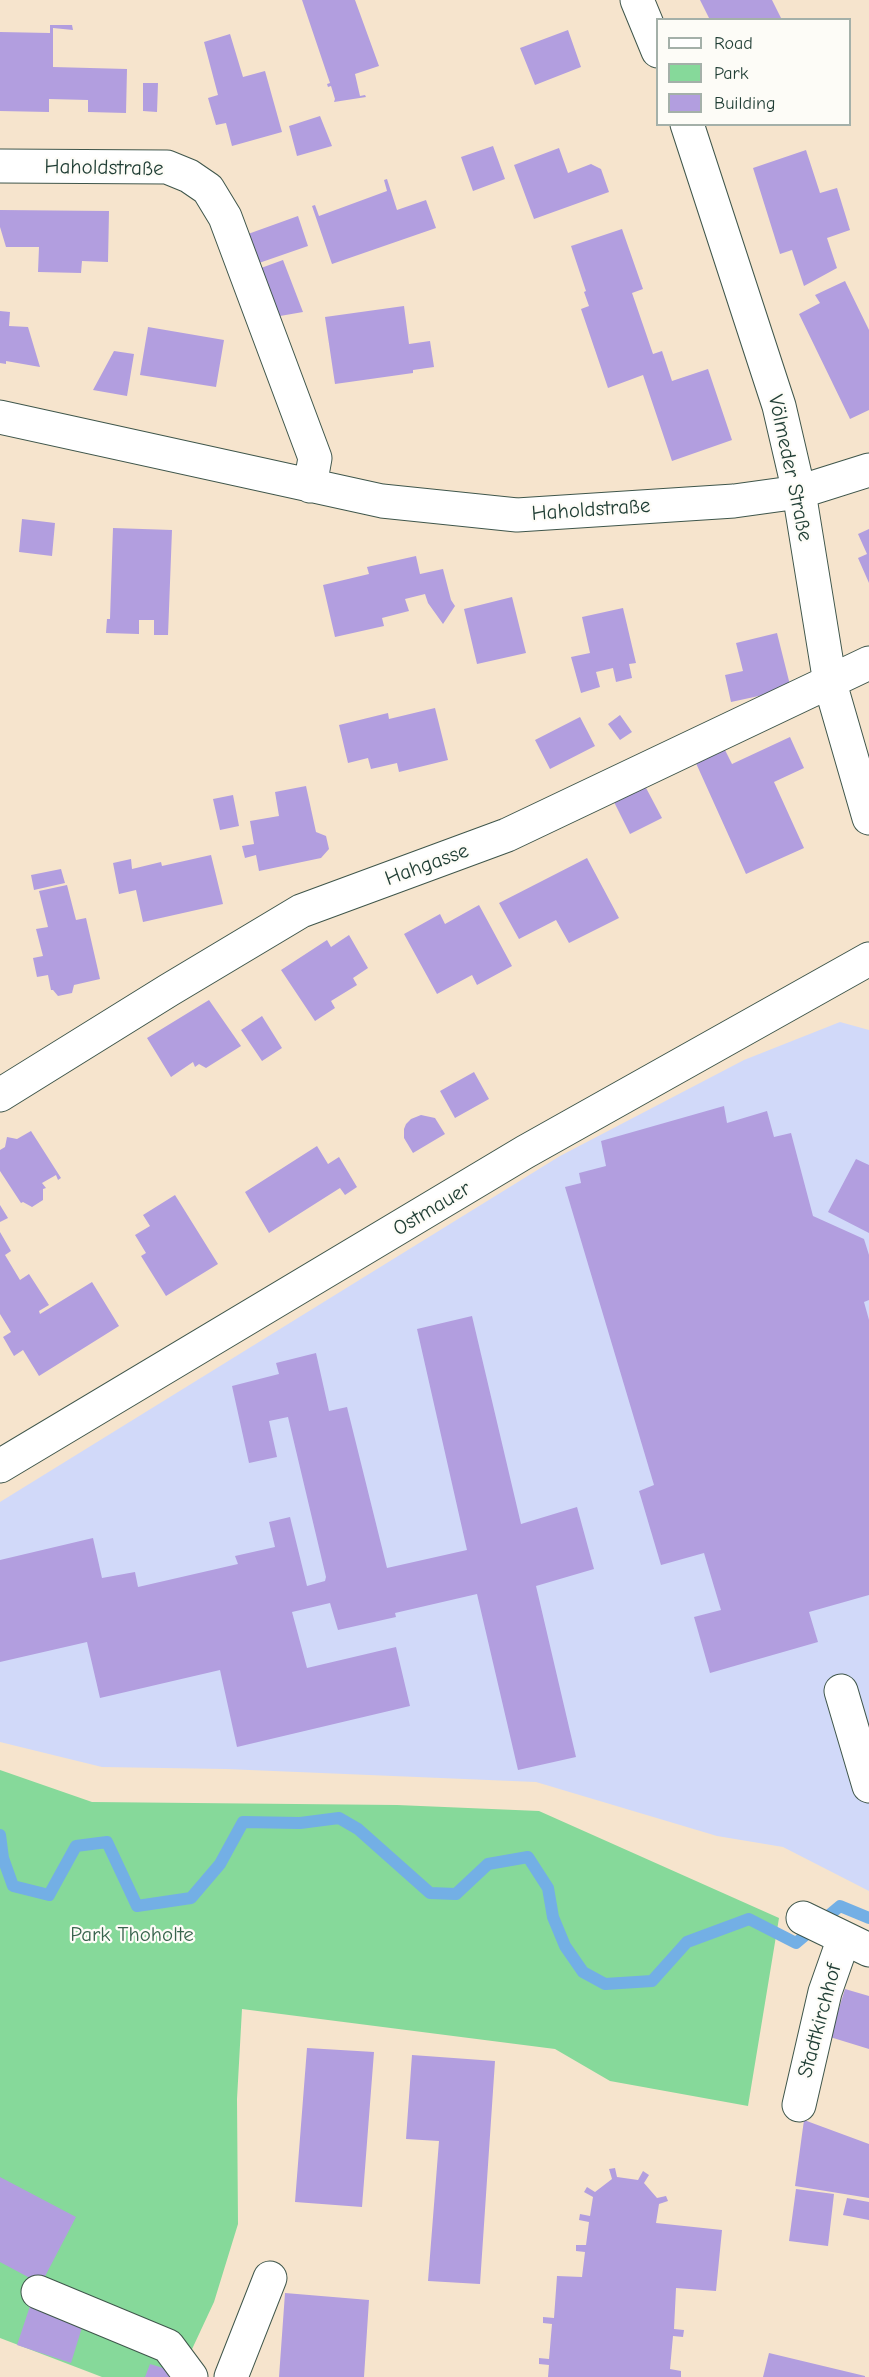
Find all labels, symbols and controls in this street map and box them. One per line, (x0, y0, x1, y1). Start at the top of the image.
legend (656, 18, 851, 126)
text: Road (714, 33, 753, 54)
text: Park (714, 63, 748, 84)
text: Building (714, 93, 776, 114)
street label: Haholdstraße (44, 154, 164, 182)
street label: Völmeder Straße (762, 392, 818, 544)
street label: Haholdstraße (531, 493, 651, 527)
street label: Hahgasse (382, 838, 472, 892)
street label: Ostmauer (389, 1176, 475, 1242)
park label: Park Thoholte (70, 1922, 194, 1948)
street label: Stadtkirchhof (793, 1961, 847, 2081)

